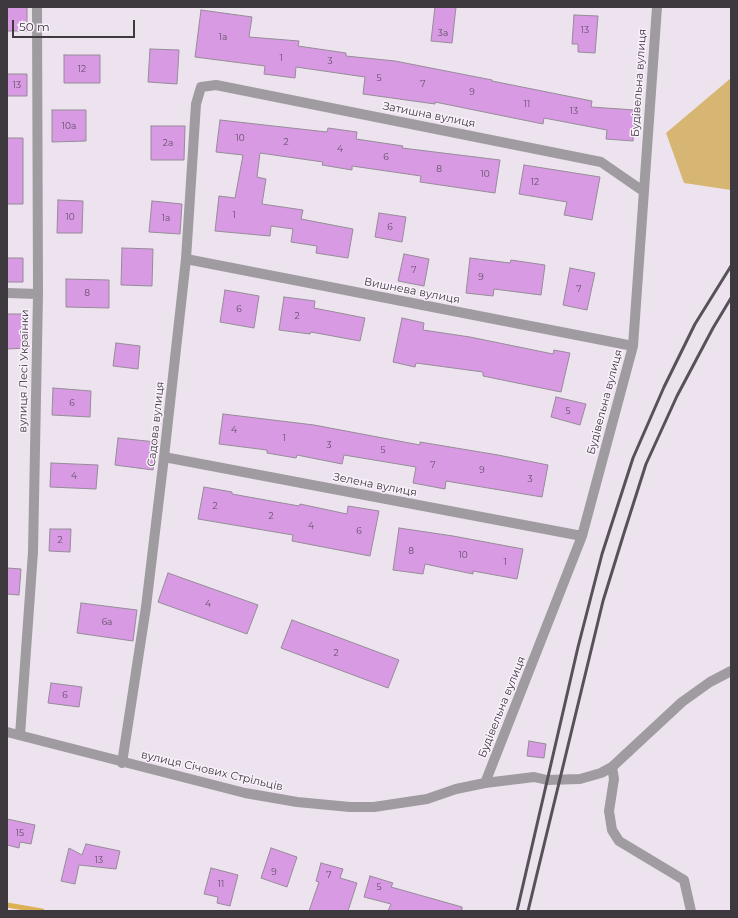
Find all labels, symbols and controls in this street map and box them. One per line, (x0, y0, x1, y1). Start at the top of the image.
scale bar (14, 12, 137, 38)
text: 50 m (19, 19, 50, 34)
house number: 13 (581, 25, 589, 35)
house number: 3а (438, 28, 448, 38)
street label: Будівельна вулиця (629, 28, 649, 138)
house number: 1а (219, 32, 227, 42)
house number: 1 (279, 53, 283, 63)
house number: 3 (327, 56, 333, 66)
house number: 12 (78, 64, 86, 74)
house number: 5 (376, 73, 382, 83)
house number: 7 (420, 79, 426, 89)
house number: 13 (13, 80, 21, 90)
house number: 9 (469, 87, 475, 97)
house number: 11 (524, 99, 530, 109)
street label: Затишна вулиця (381, 100, 477, 130)
house number: 13 (570, 106, 578, 116)
house number: 10а (62, 121, 76, 131)
house number: 10 (235, 133, 245, 143)
house number: 2 (283, 137, 289, 147)
house number: 2а (163, 138, 173, 148)
house number: 4 (337, 144, 343, 154)
house number: 6 (383, 152, 389, 162)
house number: 8 (436, 164, 442, 174)
house number: 10 (480, 169, 490, 179)
house number: 12 (531, 177, 539, 187)
house number: 1 (232, 210, 236, 220)
house number: 10 (65, 212, 75, 222)
house number: 1а (162, 213, 170, 223)
house number: 6 (387, 222, 393, 232)
house number: 7 (411, 265, 417, 275)
house number: 9 (478, 272, 484, 282)
street label: Вишнева вулиця (363, 275, 461, 307)
house number: 7 (576, 284, 582, 294)
house number: 8 (84, 288, 90, 298)
house number: 6 (236, 304, 242, 314)
street label: вулиця Лесі Українки (16, 309, 32, 433)
house number: 2 (294, 311, 300, 321)
street label: Будівельна вулиця (585, 348, 625, 456)
street label: Садова вулиця (145, 381, 167, 467)
house number: 6 (69, 398, 75, 408)
house number: 5 (565, 406, 571, 416)
house number: 4 (231, 425, 237, 435)
house number: 1 (282, 433, 286, 443)
house number: 3 (326, 440, 332, 450)
house number: 5 (380, 445, 386, 455)
house number: 7 (430, 460, 436, 470)
house number: 9 (479, 465, 485, 475)
street label: Зелена вулиця (332, 470, 418, 500)
house number: 4 (71, 471, 77, 481)
house number: 3 (527, 474, 533, 484)
house number: 2 (212, 501, 218, 511)
house number: 2 (268, 511, 274, 521)
house number: 4 (308, 521, 314, 531)
house number: 6 (356, 526, 362, 536)
house number: 2 (57, 535, 63, 545)
house number: 8 (408, 546, 414, 556)
house number: 10 (458, 550, 468, 560)
house number: 1 (503, 557, 507, 567)
house number: 4 (205, 599, 211, 609)
house number: 6а (102, 617, 112, 627)
house number: 2 (333, 648, 339, 658)
street label: Будівельна вулиця (476, 654, 528, 760)
house number: 6 (62, 690, 68, 700)
street label: вулиця Січових Стрільців (140, 748, 284, 794)
house number: 15 (16, 828, 24, 838)
house number: 13 (95, 855, 103, 865)
house number: 9 (271, 867, 277, 877)
house number: 7 (326, 870, 332, 880)
house number: 11 (218, 879, 224, 889)
house number: 5 (376, 882, 382, 892)

